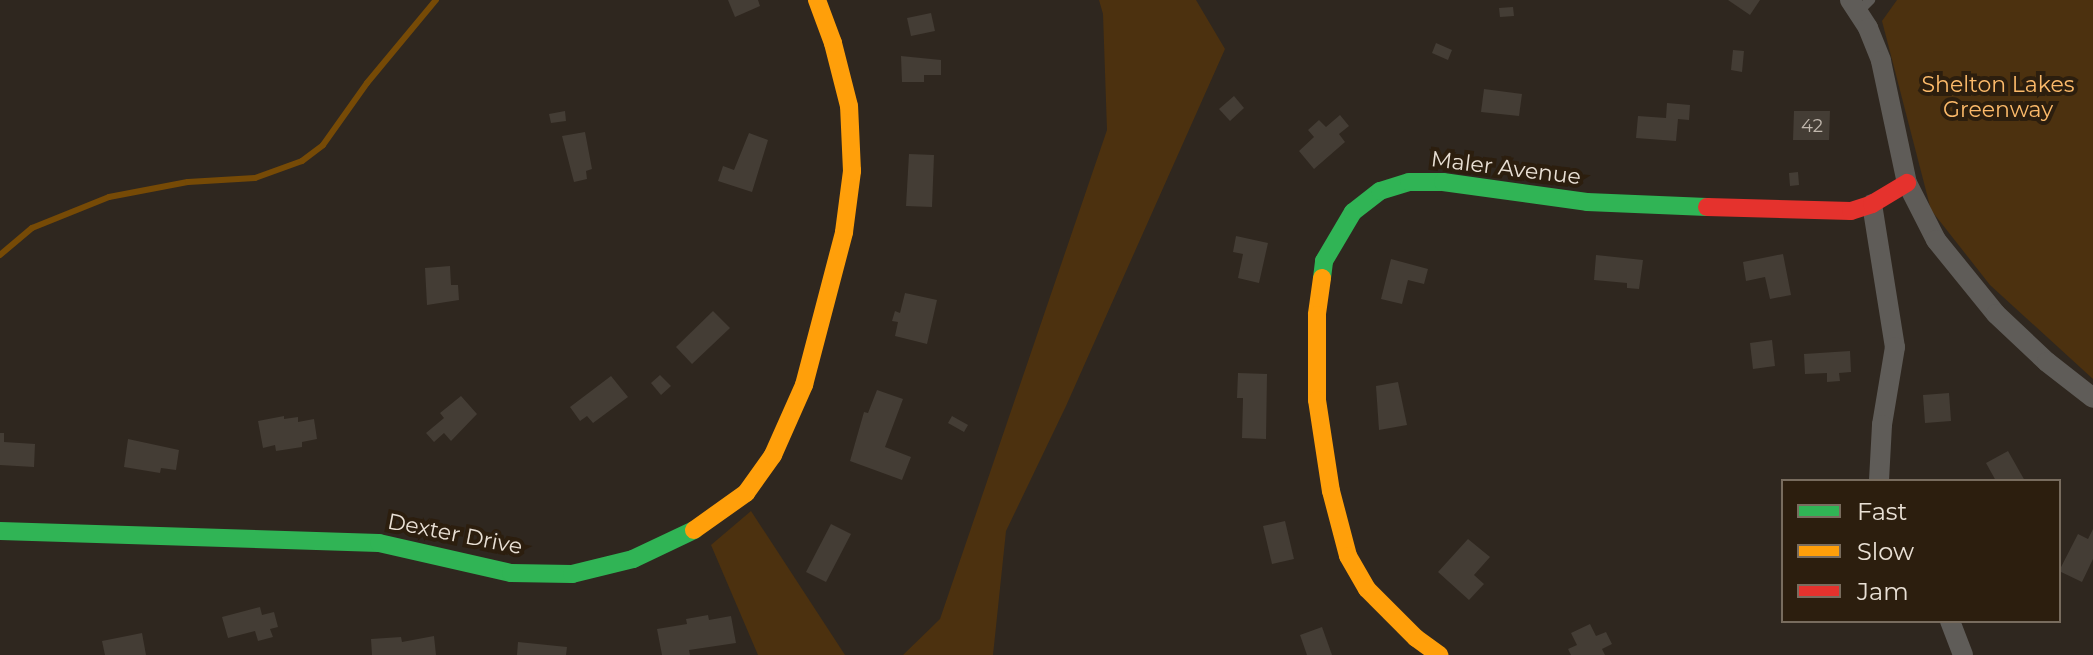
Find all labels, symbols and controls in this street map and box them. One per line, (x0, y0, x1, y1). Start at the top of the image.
park label: Shelton Lakes Greenway (1921, 71, 2075, 122)
house number: 42 (1801, 115, 1823, 137)
street label: Maler Avenue (1430, 146, 1582, 190)
legend (1781, 479, 2061, 623)
text: Fast (1857, 497, 1907, 526)
street label: Dexter Drive (385, 508, 525, 560)
text: Slow (1857, 537, 1914, 566)
text: Jam (1857, 577, 1909, 606)

